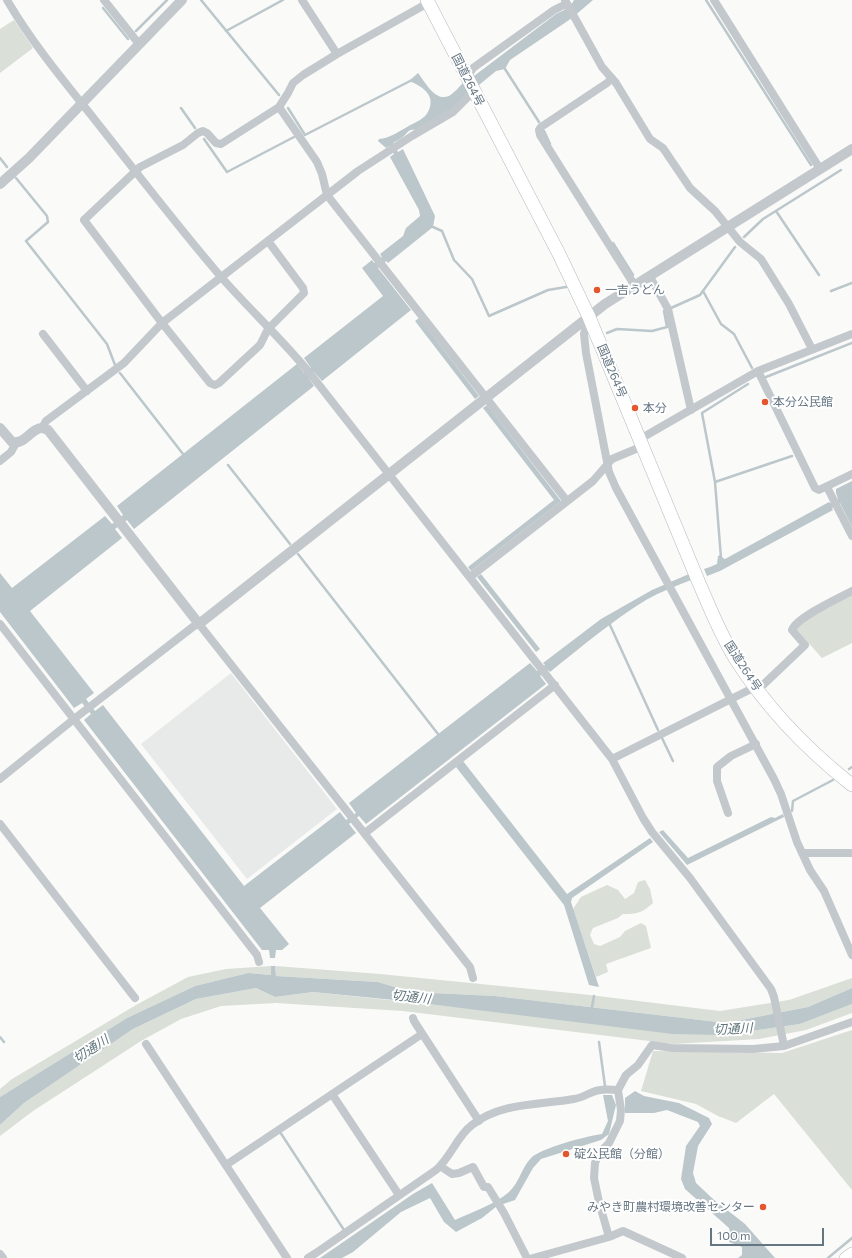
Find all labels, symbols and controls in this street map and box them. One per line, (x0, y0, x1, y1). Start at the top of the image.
street label: 国道264号 (449, 51, 487, 109)
place label: 一吉うどん (605, 283, 665, 297)
marker: 一吉うどん (592, 285, 602, 295)
street label: 国道264号 (594, 342, 630, 400)
place label: 本分公民館 (773, 395, 833, 409)
marker: 本分公民館 (760, 397, 770, 407)
place label: 本分 (643, 401, 667, 415)
marker: 本分 (630, 403, 640, 413)
street label: 国道264号 (721, 638, 765, 694)
water label: 切通川 (391, 987, 431, 1007)
water label: 切通川 (713, 1020, 753, 1038)
water label: 切通川 (70, 1032, 112, 1066)
place label: 碇公民館（分館） (574, 1147, 670, 1161)
marker: 碇公民館（分館） (561, 1149, 571, 1159)
place label: みやき町農村環境改善センター (587, 1200, 755, 1214)
marker: みやき町農村環境改善センター (758, 1202, 768, 1212)
scale bar (712, 1220, 826, 1246)
text: 100 m (717, 1228, 751, 1242)

